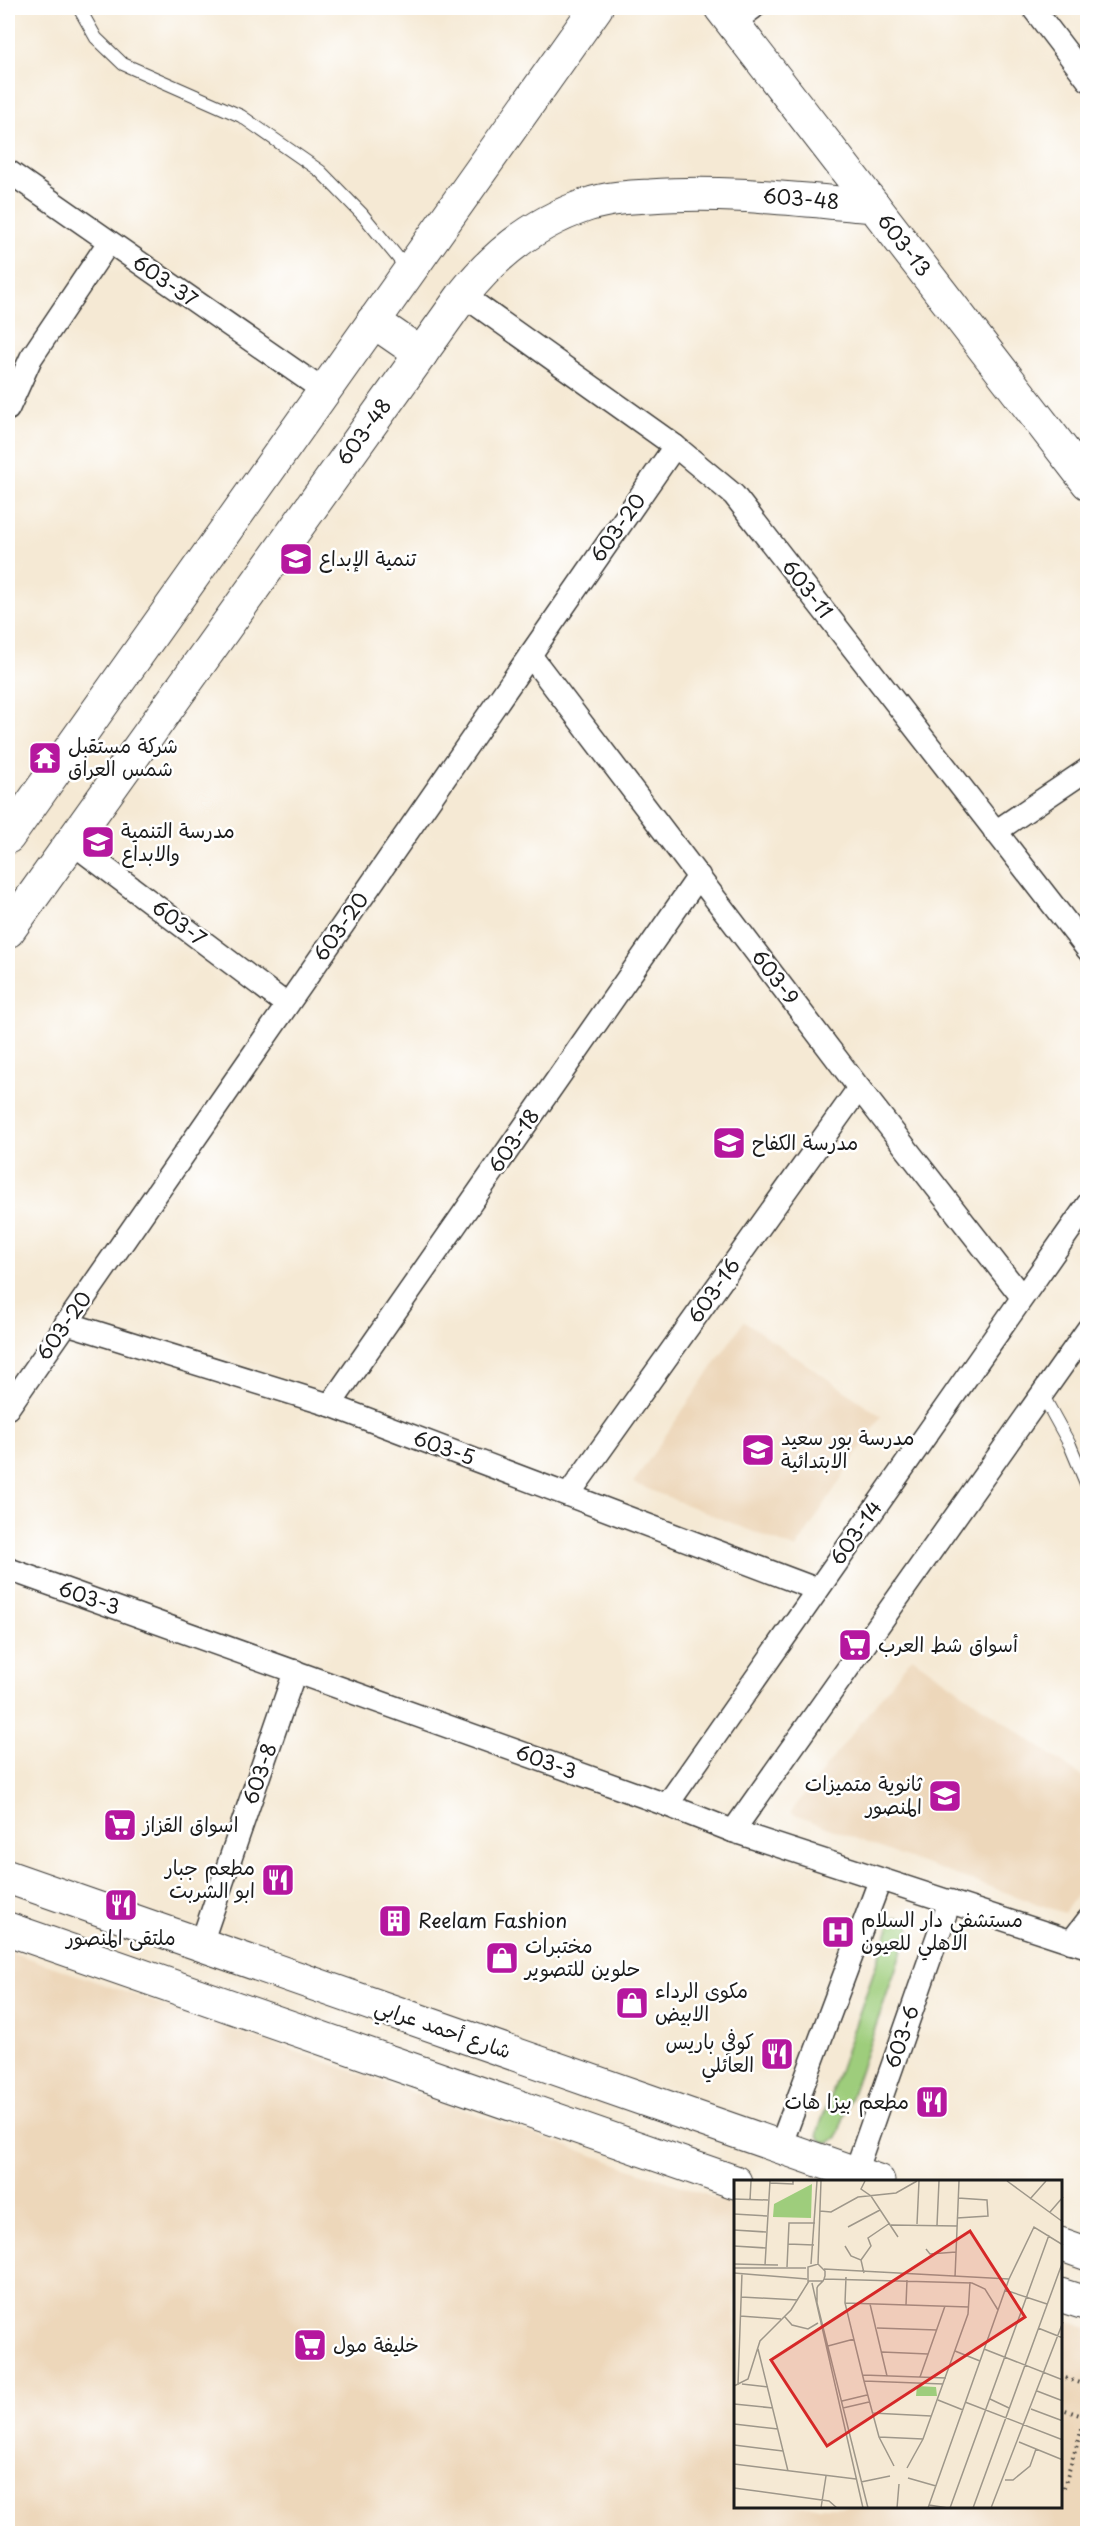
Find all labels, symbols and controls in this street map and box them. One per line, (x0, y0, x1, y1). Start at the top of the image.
street label: 603-48 (762, 180, 841, 216)
street label: 603-13 (870, 206, 939, 282)
street label: 603-37 (127, 247, 205, 314)
street label: 603-48 (328, 392, 398, 471)
street label: 603-20 (582, 486, 652, 568)
school or university icon: تنمية الإبداع (278, 541, 314, 577)
place label: تنمية الإبداع (319, 543, 416, 573)
street label: 603-11 (775, 552, 840, 624)
place label: شركة مستقبل شمس العراق (68, 730, 178, 783)
temple icon: شركة مستقبل شمس العراق (27, 740, 63, 776)
place label: مدرسة التنمية والابداع (121, 815, 235, 868)
school or university icon: مدرسة التنمية والابداع (80, 824, 116, 860)
street label: 603-20 (305, 885, 375, 967)
street label: 603-7 (146, 892, 213, 953)
street label: 603-9 (745, 942, 807, 1010)
street label: 603-18 (480, 1102, 546, 1179)
school or university icon: مدرسة الكفاح (711, 1125, 747, 1161)
place label: مدرسة الكفاح (752, 1127, 858, 1157)
street label: 603-16 (680, 1252, 747, 1329)
street label: 603-20 (28, 1284, 98, 1366)
street label: 603-5 (409, 1422, 479, 1472)
place label: مدرسة بور سعيد الابتدائية (781, 1422, 915, 1475)
school or university icon: مدرسة بور سعيد الابتدائية (740, 1432, 776, 1468)
street label: 603-14 (822, 1494, 888, 1571)
street label: 603-3 (54, 1573, 124, 1622)
supermarket icon: أسواق شط العرب (837, 1627, 873, 1663)
place label: أسواق شط العرب (878, 1629, 1018, 1659)
street label: 603-3 (511, 1736, 581, 1786)
street label: 603-8 (235, 1739, 284, 1809)
place label: ثانوية متميزات المنصور (805, 1768, 923, 1821)
school or university icon: ثانوية متميزات المنصور (927, 1778, 963, 1814)
supermarket icon: اسواق القزاز (102, 1807, 138, 1843)
place label: اسواق القزاز (141, 1809, 238, 1839)
place label: مطعم جبار ابو الشربت (163, 1852, 255, 1905)
restaurant icon: مطعم جبار ابو الشربت (260, 1862, 296, 1898)
restaurant icon: ملتقى المنصور (103, 1887, 139, 1923)
building icon: Reelam Fashion (377, 1903, 413, 1939)
place label: مستشفى دار السلام الاهلي للعيون (861, 1904, 1023, 1961)
place label: Reelam Fashion (418, 1905, 567, 1935)
hospital icon: مستشفى دار السلام الاهلي للعيون (820, 1914, 856, 1950)
place label: ملتقى المنصور (64, 1922, 176, 1952)
place label: مختبرات حلوين للتصوير (523, 1930, 640, 1983)
shop icon: مختبرات حلوين للتصوير (484, 1940, 520, 1976)
place label: مكوى الرداء الابيض (655, 1975, 748, 2028)
shop icon: مكوى الرداء الابيض (614, 1985, 650, 2021)
street label: شارع أحمد عرابي (370, 1991, 515, 2069)
street label: 603-6 (876, 2001, 926, 2072)
place label: كوفي باريس العائلي (666, 2026, 754, 2083)
restaurant icon: كوفي باريس العائلي (759, 2036, 795, 2072)
restaurant icon: مطعم بيزا هات (914, 2084, 950, 2120)
place label: مطعم بيزا هات (784, 2086, 909, 2117)
inset map (734, 2180, 1062, 2508)
supermarket icon: خليفة مول (292, 2327, 328, 2363)
place label: خليفة مول (333, 2329, 419, 2359)

